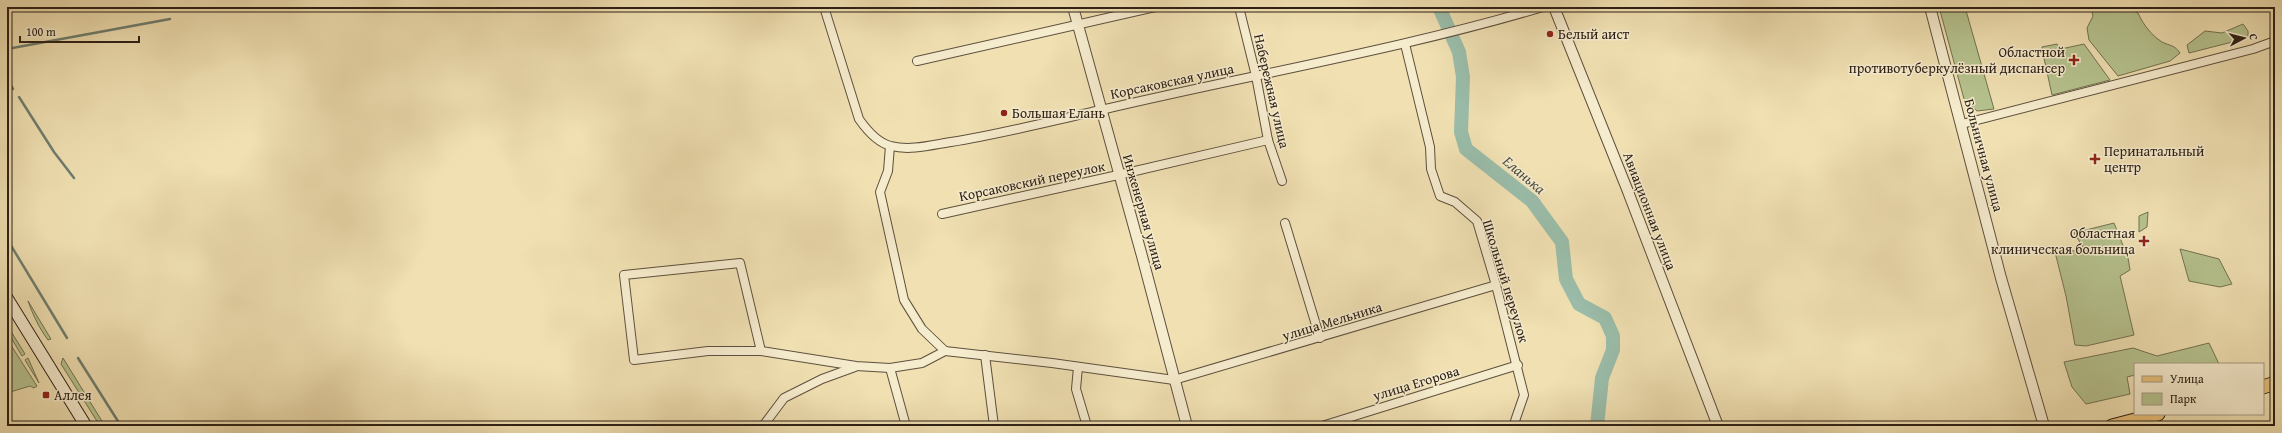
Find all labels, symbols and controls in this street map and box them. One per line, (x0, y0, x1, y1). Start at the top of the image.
scale bar (20, 18, 139, 44)
north arrow (2224, 18, 2264, 58)
text: 100 m (26, 23, 56, 40)
place label: Белый аист (1558, 24, 1630, 44)
marker: Белый аист (1545, 29, 1555, 39)
street label: Набережная улица (1249, 32, 1295, 150)
text: С (2246, 33, 2262, 41)
place label: Областной противотуберкулёзный диспансер (1849, 42, 2065, 78)
marker: Областной противотуберкулёзный диспансер (2068, 54, 2080, 66)
street label: Корсаковская улица (1108, 58, 1236, 104)
street label: Больничная улица (1959, 96, 2009, 214)
place label: Большая Елань (1012, 103, 1105, 123)
marker: Большая Елань (999, 108, 1009, 118)
place label: Перинатальный центр (2104, 141, 2204, 177)
street label: Авиационная улица (1618, 149, 1682, 273)
water label: Еланька (1498, 150, 1550, 199)
street label: Инженерная улица (1118, 152, 1170, 272)
marker: Перинатальный центр (2089, 153, 2101, 165)
street label: Корсаковский переулок (957, 156, 1107, 206)
street label: Школьный переулок (1478, 217, 1534, 346)
place label: Областная клиническая больница (1991, 223, 2135, 259)
marker: Областная клиническая больница (2138, 235, 2150, 247)
street label: улица Мельника (1279, 296, 1385, 346)
street label: улица Егорова (1369, 360, 1462, 406)
legend (2134, 363, 2264, 415)
text: Улица (2170, 370, 2204, 387)
place label: Аллея (54, 385, 92, 405)
marker: Аллея (41, 390, 51, 400)
text: Парк (2170, 390, 2197, 407)

